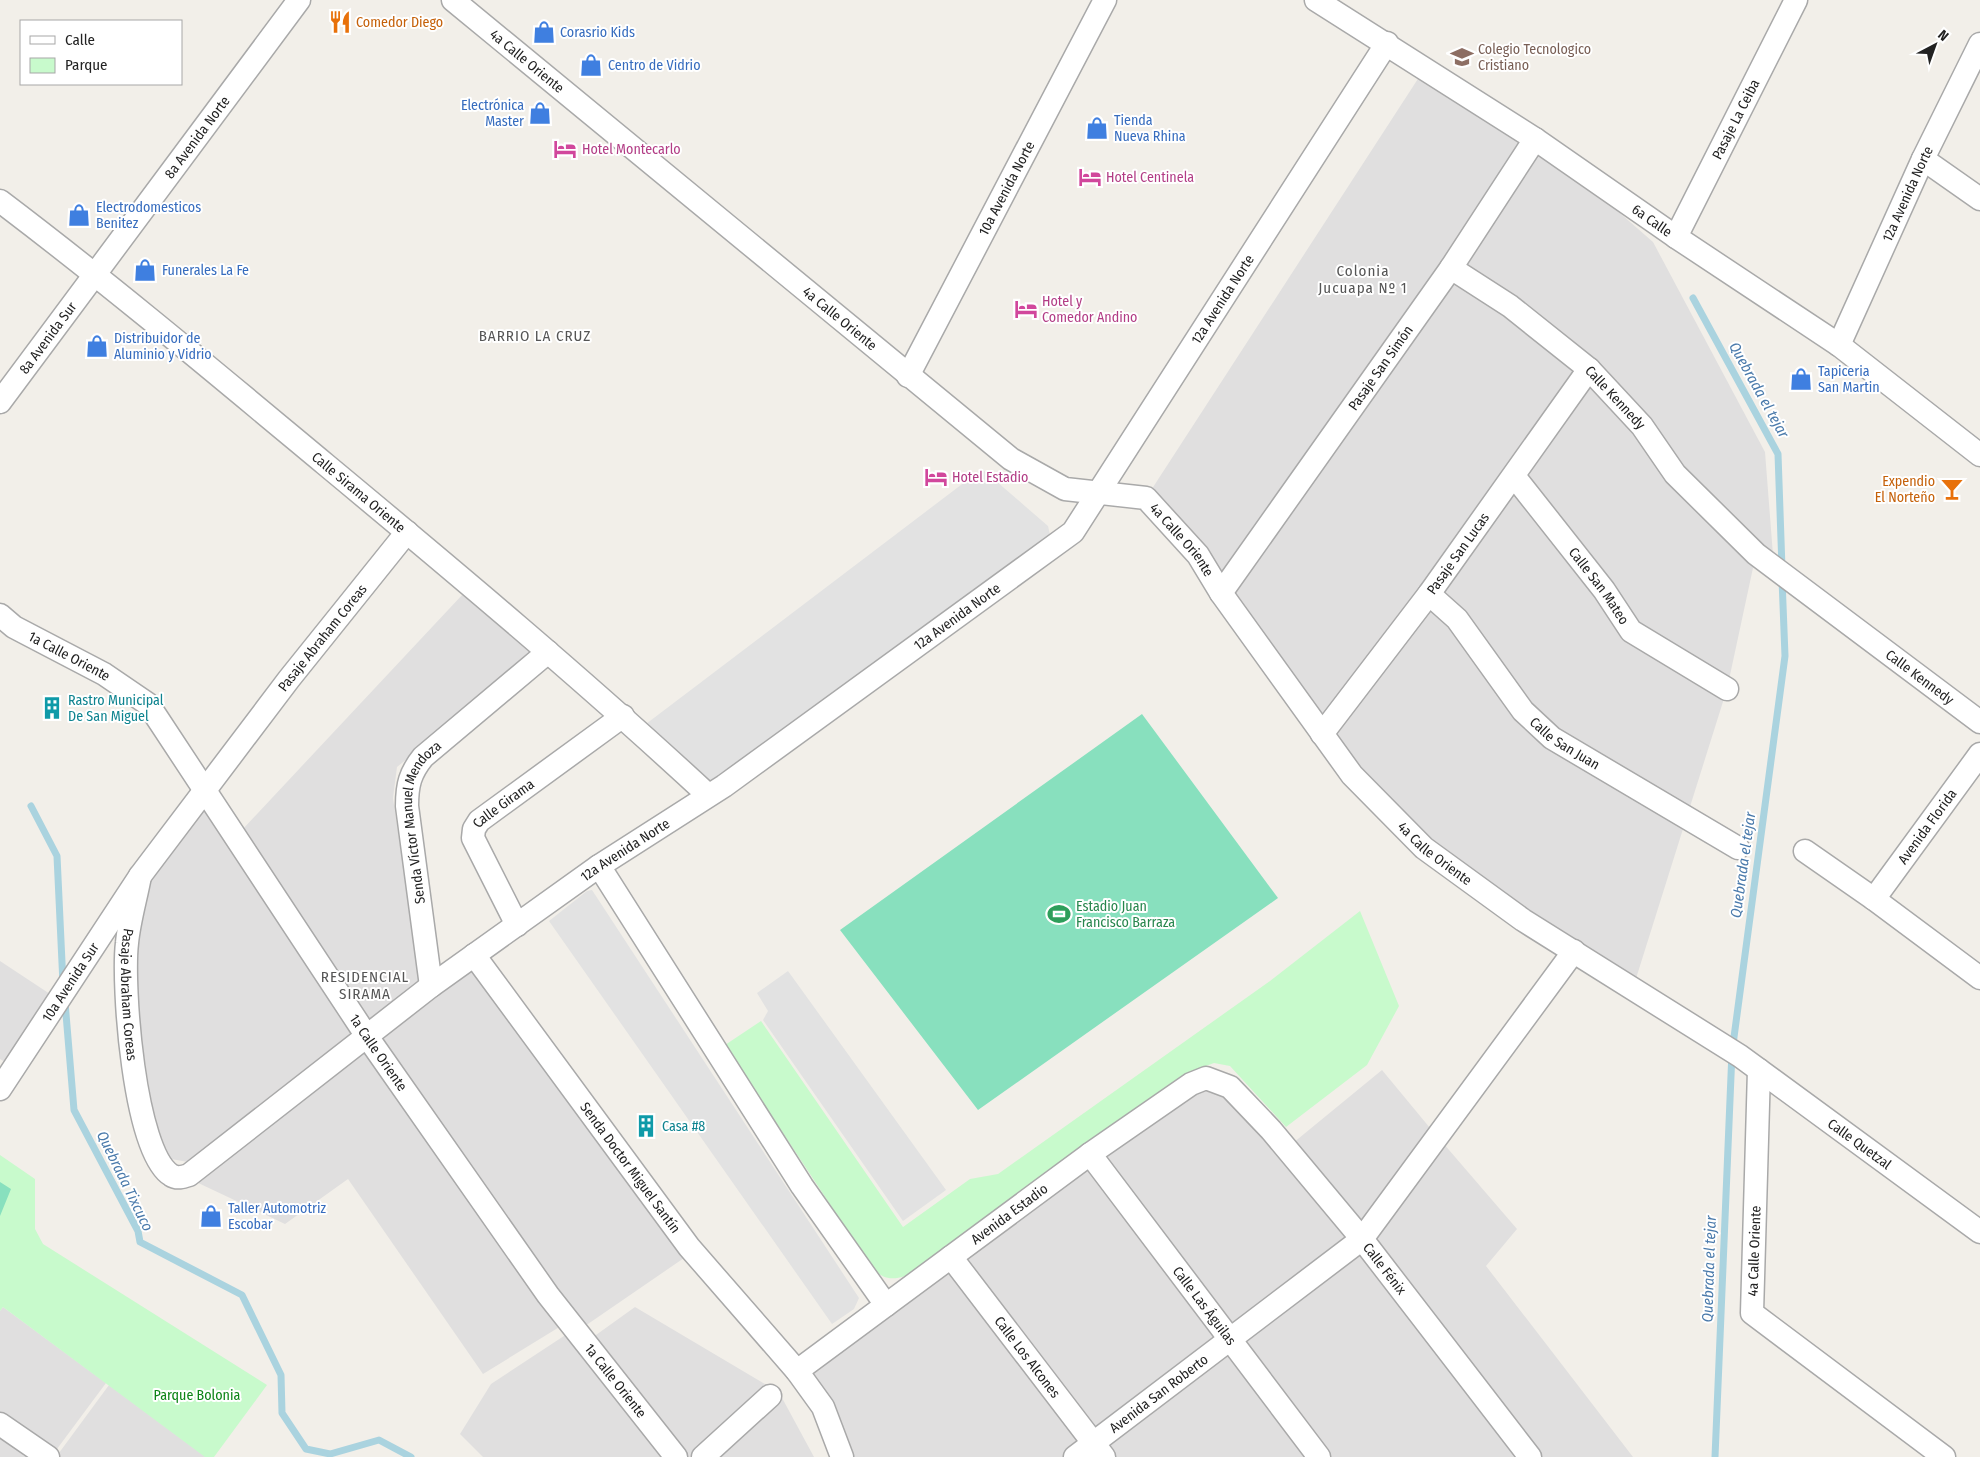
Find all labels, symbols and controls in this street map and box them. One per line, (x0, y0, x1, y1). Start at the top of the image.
restaurant icon: Comedor Diego (327, 9, 353, 35)
place label: Comedor Diego (356, 14, 443, 31)
shop icon: Corasrio Kids (531, 19, 557, 45)
legend (20, 20, 182, 85)
north arrow (1910, 20, 1960, 70)
place label: Corasrio Kids (560, 24, 635, 41)
street label: 4a Calle Oriente (486, 26, 567, 97)
text: N (1934, 26, 1952, 45)
text: Calle (65, 31, 95, 49)
place label: Colegio Tecnologico Cristiano (1478, 41, 1591, 74)
school or university icon: Colegio Tecnologico Cristiano (1449, 44, 1475, 70)
shop icon: Centro de Vidrio (578, 52, 604, 78)
text: Parque (65, 56, 108, 74)
place label: Centro de Vidrio (608, 57, 701, 74)
street label: Pasaje La Ceiba (1709, 76, 1763, 162)
street label: 8a Avenida Norte (161, 93, 234, 182)
place label: Electrónica Master (461, 97, 524, 130)
shop icon: Electrónica Master (527, 100, 553, 126)
place label: Tienda Nueva Rhina (1114, 112, 1186, 145)
shop icon: Tienda Nueva Rhina (1084, 115, 1110, 141)
hotel icon: Hotel Montecarlo (552, 136, 578, 162)
street label: 10a Avenida Norte (975, 138, 1039, 238)
place label: Hotel Montecarlo (582, 141, 681, 158)
street label: 12a Avenida Norte (1879, 143, 1937, 244)
hotel icon: Hotel Centinela (1077, 164, 1103, 190)
place label: Hotel Centinela (1106, 169, 1194, 186)
place label: Electrodomesticos Benitez (96, 199, 201, 232)
street label: 6a Calle (1628, 201, 1675, 241)
shop icon: Electrodomesticos Benitez (66, 202, 92, 228)
street label: 12a Avenida Norte (1188, 252, 1258, 347)
shop icon: Funerales La Fe (132, 257, 158, 283)
place label: Funerales La Fe (162, 262, 249, 279)
district label: Colonia Jucuapa Nº 1 (1318, 262, 1408, 297)
street label: 4a Calle Oriente (799, 283, 880, 354)
place label: Hotel y Comedor Andino (1042, 293, 1137, 326)
hotel icon: Hotel y Comedor Andino (1013, 296, 1039, 322)
street label: 8a Avenida Sur (16, 299, 81, 377)
street label: Pasaje San Simón (1345, 322, 1417, 414)
district label: BARRIO LA CRUZ (479, 327, 591, 345)
place label: Distribuidor de Aluminio y Vidrio (114, 330, 212, 363)
shop icon: Distribuidor de Aluminio y Vidrio (84, 333, 110, 359)
water label: Quebrada el tejar (1725, 339, 1793, 442)
street label: Calle Kennedy (1581, 362, 1649, 434)
place label: Tapiceria San Martin (1818, 363, 1880, 396)
shop icon: Tapiceria San Martin (1788, 366, 1814, 392)
street label: Calle Sirama Oriente (308, 449, 409, 536)
hotel icon: Hotel Estadio (923, 464, 949, 490)
place label: Hotel Estadio (952, 469, 1028, 486)
place label: Expendio El Norteño (1875, 473, 1935, 506)
bar icon: Expendio El Norteño (1939, 476, 1965, 502)
street label: 4a Calle Oriente (1146, 500, 1217, 580)
street label: Pasaje San Lucas (1423, 510, 1493, 598)
street label: Calle San Mateo (1565, 544, 1632, 628)
street label: 12a Avenida Norte (911, 580, 1004, 654)
street label: Pasaje Abraham Coreas (275, 581, 371, 695)
street label: 1a Calle Oriente (26, 628, 113, 685)
street label: Calle Kennedy (1882, 646, 1958, 709)
place label: Rastro Municipal De San Miguel (68, 692, 164, 725)
building icon: Rastro Municipal De San Miguel (39, 695, 65, 721)
street label: Calle San Juan (1526, 714, 1603, 773)
street label: Senda Víctor Manuel Mendoza (399, 737, 445, 905)
street label: Calle Girama (469, 776, 538, 831)
street label: Avenida Florida (1894, 786, 1961, 868)
water label: Quebrada el tejar (1727, 810, 1759, 919)
street label: 12a Avenida Norte (577, 815, 673, 885)
street label: 4a Calle Oriente (1394, 818, 1475, 889)
place label: Estadio Juan Francisco Barraza (1076, 898, 1175, 931)
sports icon: Estadio Juan Francisco Barraza (1046, 901, 1072, 927)
street label: Pasaje Abraham Coreas (117, 927, 140, 1062)
street label: 10a Avenida Sur (39, 939, 103, 1025)
district label: RESIDENCIAL SIRAMA (321, 968, 409, 1003)
street label: 1a Calle Oriente (346, 1011, 411, 1095)
street label: Senda Doctor Miguel Santín (576, 1099, 684, 1237)
building icon: Casa #8 (633, 1113, 659, 1139)
street label: Calle Quetzal (1824, 1115, 1895, 1173)
place label: Casa #8 (662, 1118, 705, 1135)
water label: Quebrada Tixcuco (93, 1128, 157, 1234)
street label: Avenida Estadio (968, 1180, 1051, 1248)
place label: Taller Automotriz Escobar (228, 1200, 326, 1233)
shop icon: Taller Automotriz Escobar (198, 1203, 224, 1229)
street label: 4a Calle Oriente (1744, 1205, 1765, 1297)
water label: Quebrada el tejar (1698, 1214, 1720, 1323)
street label: Calle Fénix (1359, 1240, 1410, 1299)
street label: Calle Las Águilas (1169, 1263, 1239, 1349)
street label: Calle Los Alcones (991, 1313, 1064, 1402)
street label: 1a Calle Oriente (581, 1340, 650, 1421)
street label: Avenida San Roberto (1106, 1351, 1212, 1437)
park label: Parque Bolonia (154, 1387, 241, 1404)

